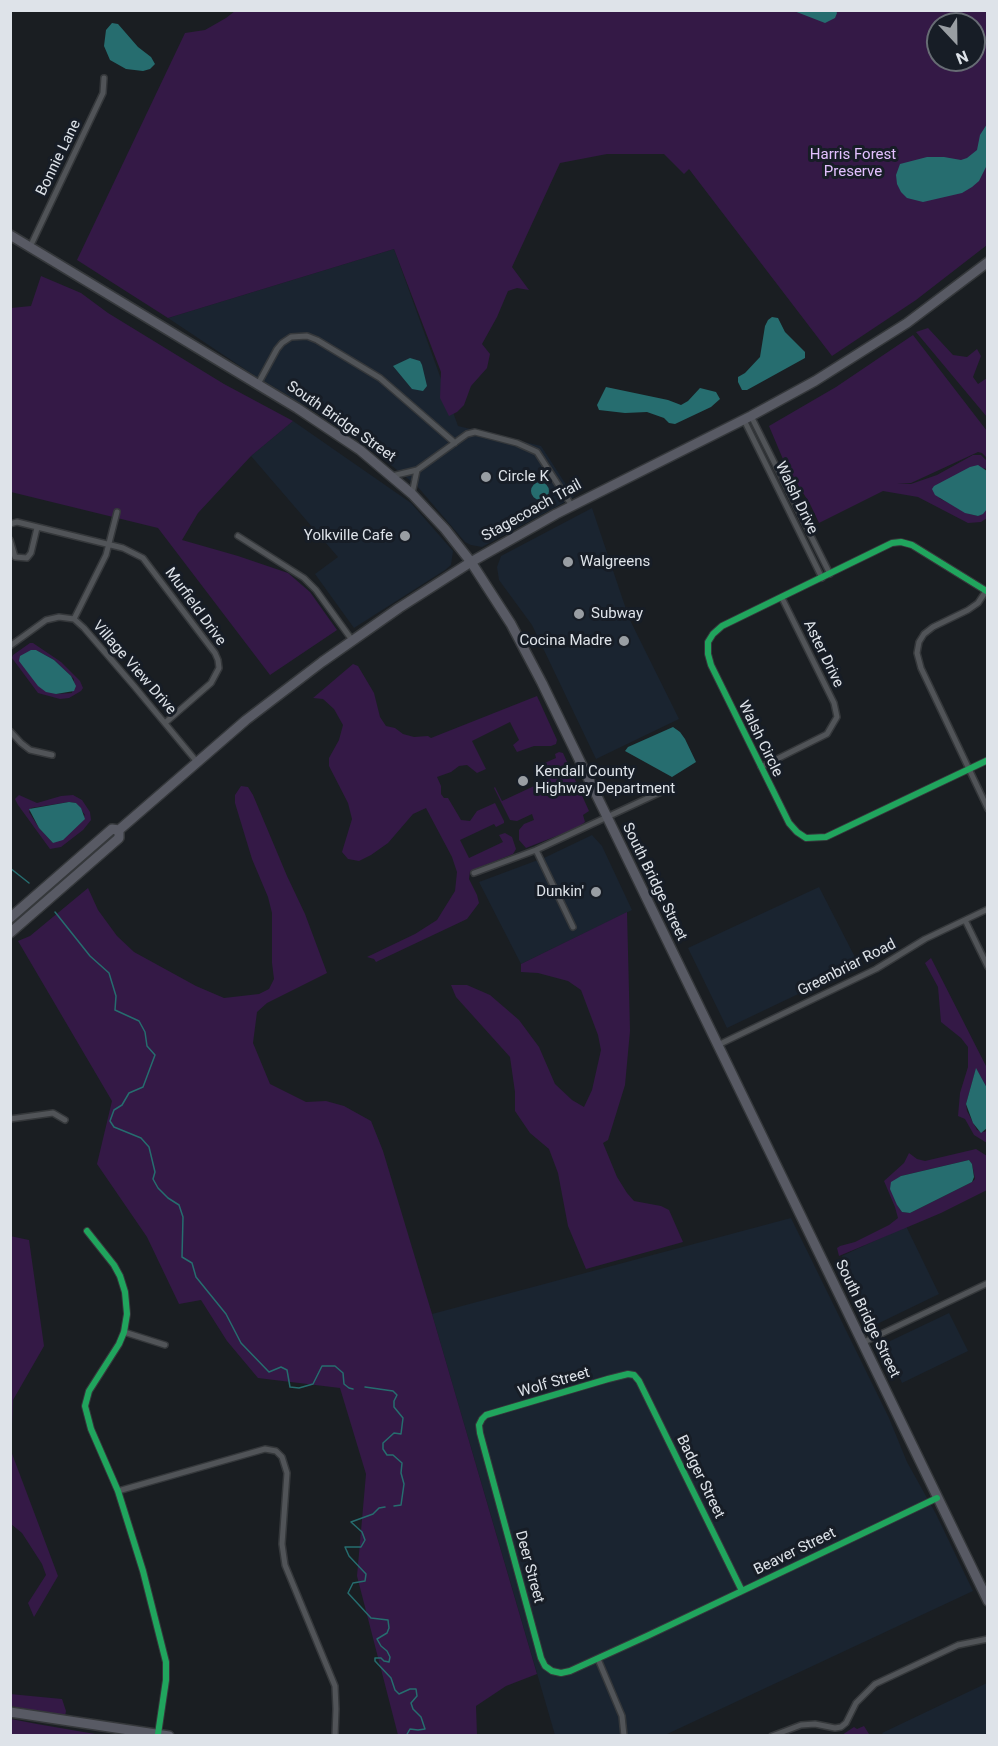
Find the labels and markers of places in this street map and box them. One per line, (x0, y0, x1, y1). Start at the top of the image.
place label: Circle K (498, 468, 549, 486)
marker: Circle K (479, 470, 493, 484)
place label: Yolkville Cafe (304, 527, 393, 545)
marker: Yolkville Cafe (398, 529, 412, 543)
place label: Walgreens (580, 553, 650, 571)
marker: Walgreens (561, 555, 575, 569)
place label: Subway (591, 605, 643, 623)
marker: Subway (572, 607, 586, 621)
place label: Cocina Madre (519, 632, 612, 650)
marker: Cocina Madre (617, 634, 631, 648)
place label: Kendall County Highway Department (535, 763, 675, 798)
marker: Kendall County Highway Department (516, 774, 530, 788)
place label: Dunkin' (536, 883, 584, 901)
marker: Dunkin' (589, 885, 603, 899)

